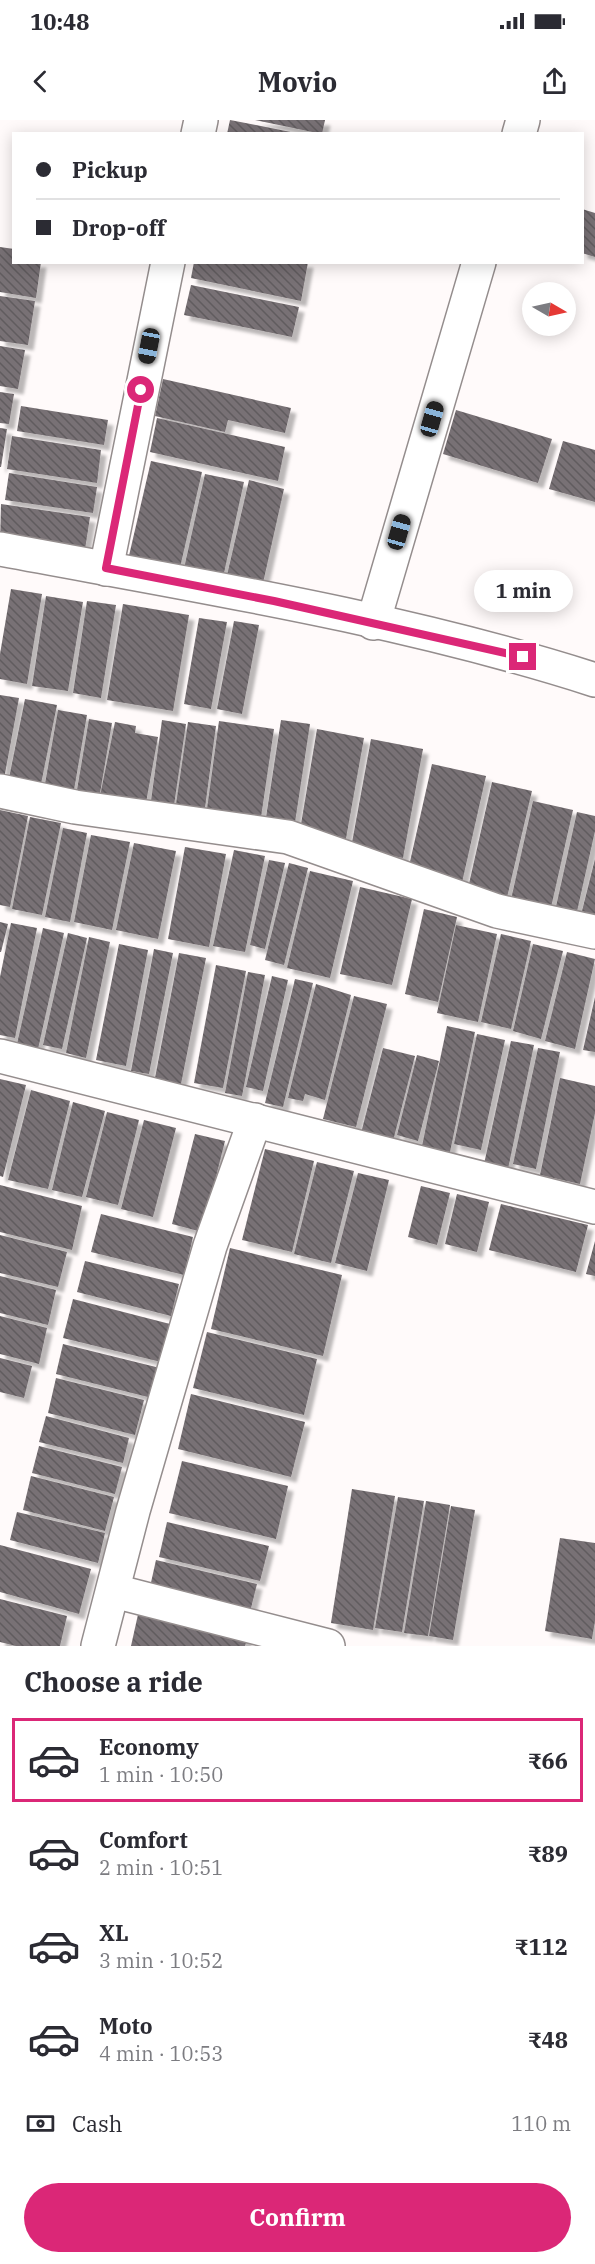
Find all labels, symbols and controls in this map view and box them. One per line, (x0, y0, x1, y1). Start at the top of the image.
text: 10:48 (30, 7, 89, 36)
text: Movio (258, 64, 337, 99)
icon: back (24, 65, 57, 98)
icon: share (538, 65, 571, 98)
text: Pickup (72, 155, 148, 184)
text: Drop-off (72, 213, 166, 242)
north arrow (522, 282, 576, 336)
map controls (522, 282, 576, 336)
car (137, 327, 161, 365)
route start (127, 376, 154, 403)
car (418, 399, 446, 439)
car (385, 512, 413, 552)
callout: 1 min (474, 570, 572, 612)
text: 1 min (496, 577, 552, 604)
route end (509, 643, 536, 670)
text: Choose a ride (24, 1664, 203, 1699)
text: Economy (99, 1732, 199, 1761)
icon: car (27, 1733, 81, 1787)
text: ₹66 (527, 1746, 568, 1775)
text: 1 min · 10:50 (99, 1761, 223, 1788)
text: Comfort (99, 1825, 188, 1854)
icon: car (27, 1826, 81, 1880)
text: ₹89 (527, 1839, 568, 1868)
text: 2 min · 10:51 (99, 1854, 223, 1881)
text: XL (99, 1918, 129, 1947)
icon: car (27, 1919, 81, 1973)
text: ₹112 (514, 1932, 568, 1961)
text: 3 min · 10:52 (99, 1947, 223, 1974)
text: Moto (99, 2011, 153, 2040)
icon: car (27, 2012, 81, 2066)
text: ₹48 (527, 2025, 568, 2054)
text: 4 min · 10:53 (99, 2040, 223, 2067)
icon: cash (24, 2107, 57, 2140)
text: Cash (72, 2109, 123, 2138)
text: 110 m (511, 2110, 571, 2137)
button: Confirm (24, 2183, 571, 2252)

